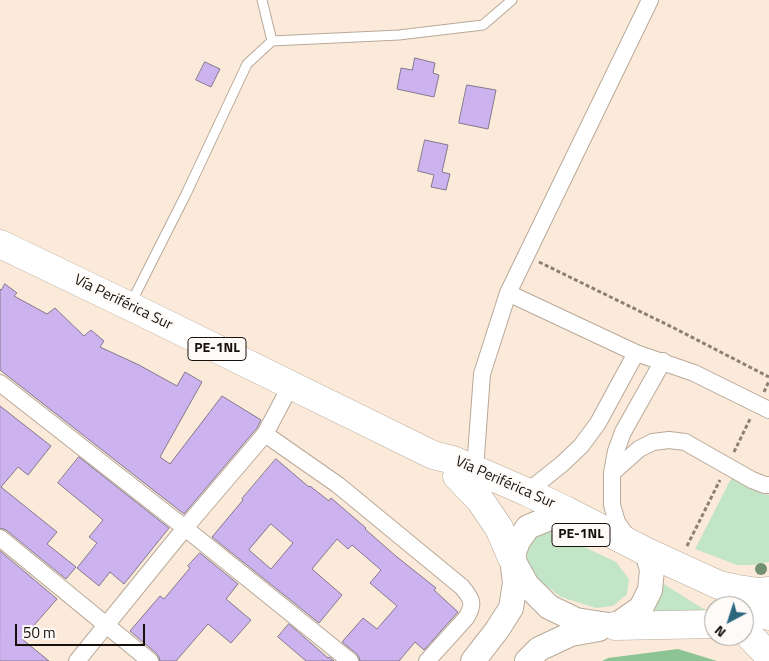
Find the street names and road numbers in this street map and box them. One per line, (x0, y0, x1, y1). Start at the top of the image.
street label: Vía Periférica Sur (71, 271, 175, 335)
road number: PE-1NL (188, 338, 246, 360)
street label: Vía Periférica Sur (452, 453, 558, 513)
road number: PE-1NL (552, 524, 610, 546)

